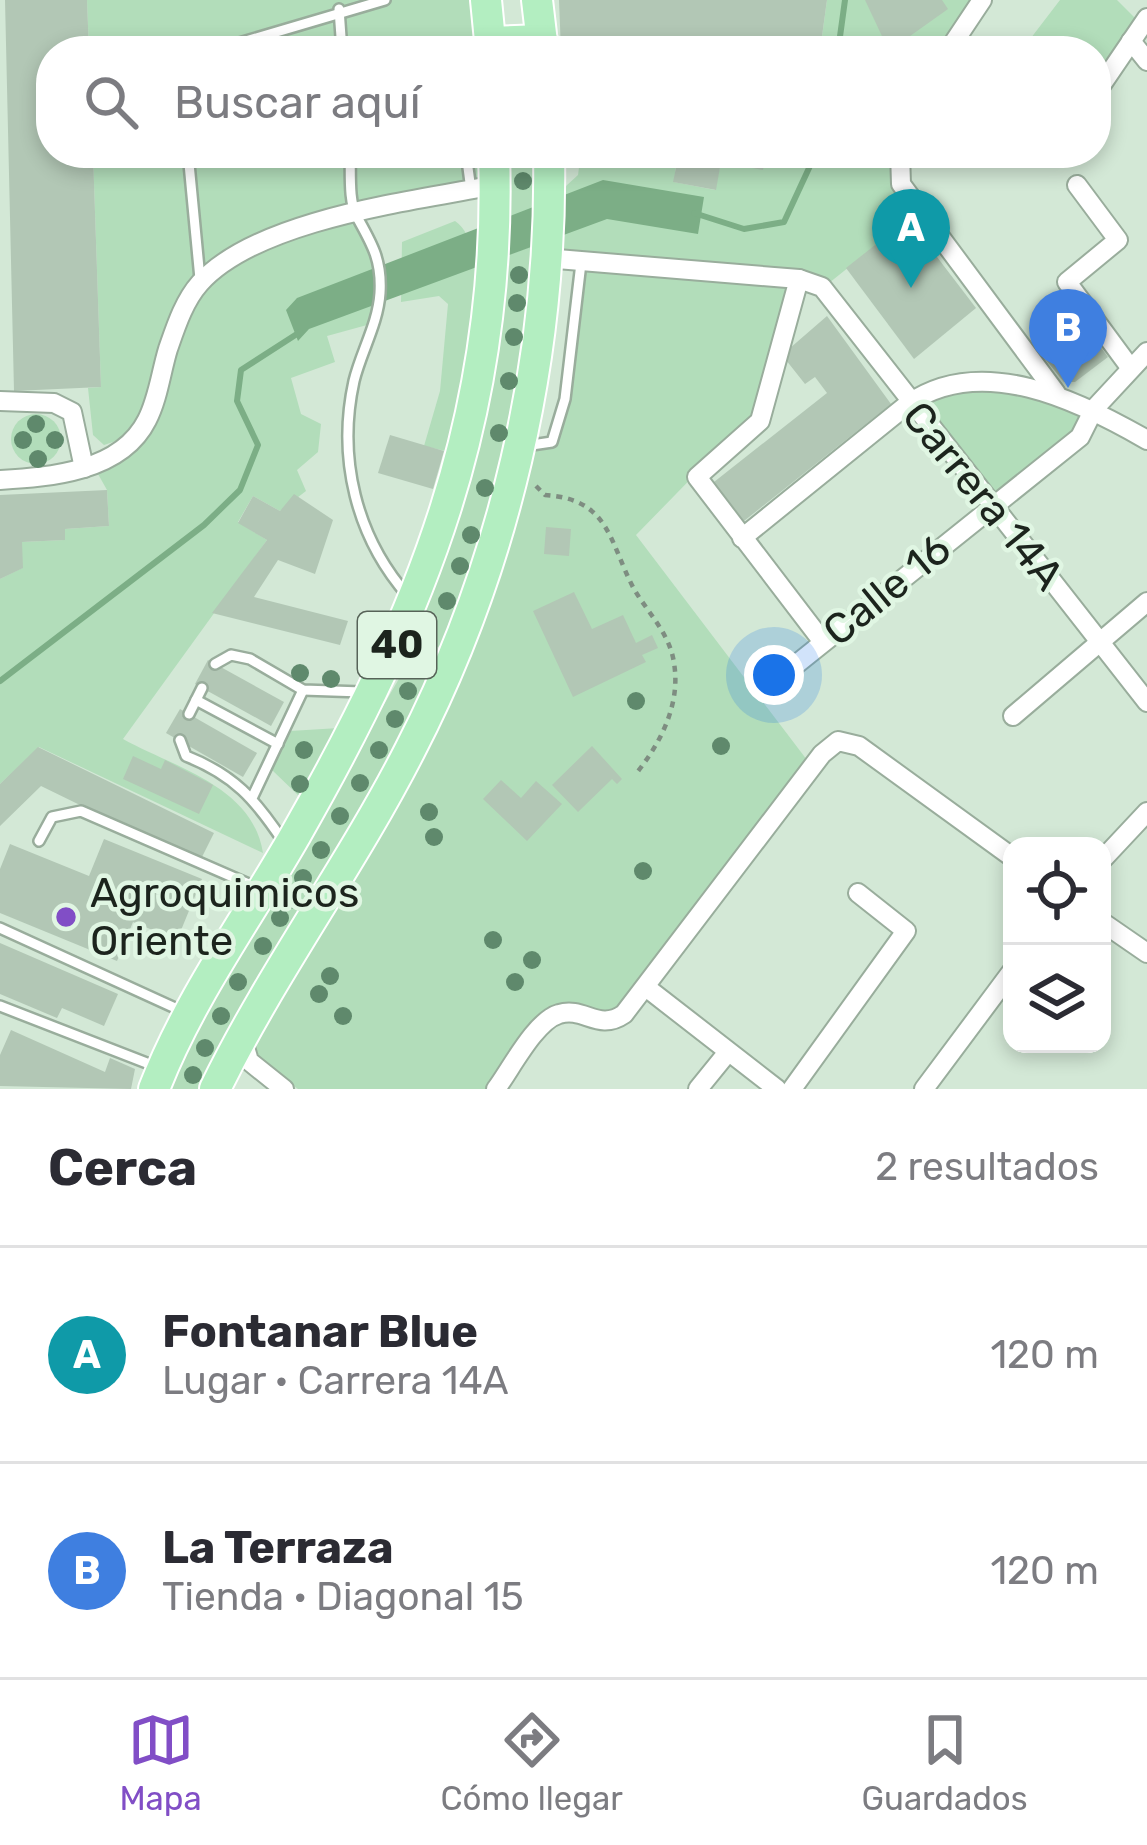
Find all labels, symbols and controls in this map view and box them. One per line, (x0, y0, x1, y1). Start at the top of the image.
search box (36, 36, 1111, 168)
icon: search (78, 69, 144, 135)
text: Buscar aquí (174, 76, 421, 129)
pin: A (872, 189, 950, 288)
pin: B (1029, 289, 1107, 388)
street label: Carrera 14A (892, 392, 1074, 600)
street label: Calle 16 (813, 524, 961, 656)
road number: 40 (358, 612, 436, 678)
your location (744, 645, 804, 705)
map controls (1003, 837, 1111, 1053)
button: locate (1003, 837, 1111, 945)
place label: Agroquimicos Oriente (90, 868, 359, 966)
marker: Agroquimicos Oriente (53, 904, 79, 930)
button: layers (1003, 945, 1111, 1053)
text: Cerca (48, 1137, 197, 1198)
text: 2 resultados (875, 1144, 1099, 1190)
text: Fontanar Blue (162, 1305, 478, 1358)
text: A (73, 1332, 101, 1378)
text: 120 m (990, 1332, 1099, 1378)
text: Lugar · Carrera 14A (162, 1358, 509, 1404)
text: La Terraza (162, 1521, 394, 1574)
text: B (73, 1548, 101, 1594)
text: 120 m (990, 1548, 1099, 1594)
text: Tienda · Diagonal 15 (162, 1574, 524, 1620)
tab: Mapa (119, 1707, 202, 1818)
tab: Cómo llegar (441, 1707, 623, 1818)
tab: Guardados (862, 1707, 1028, 1818)

